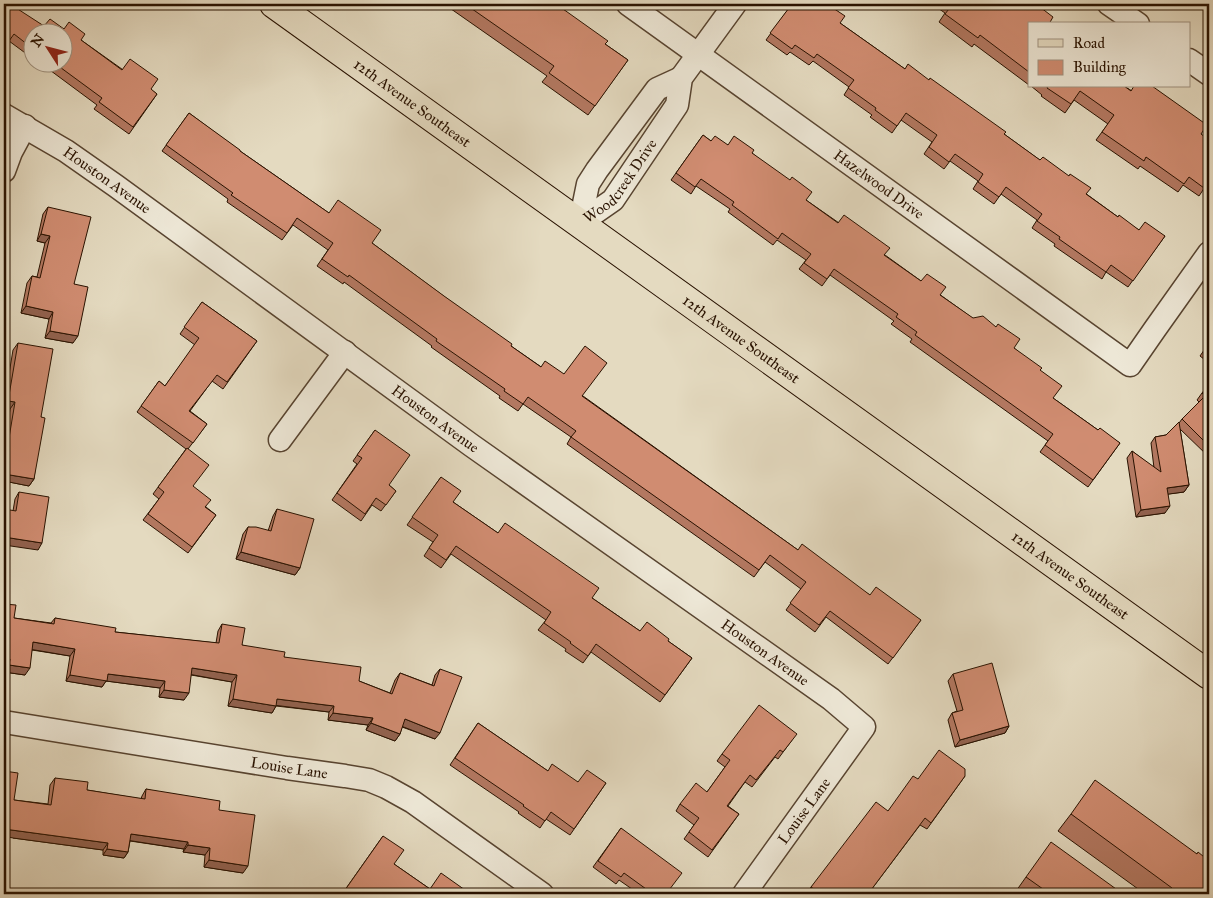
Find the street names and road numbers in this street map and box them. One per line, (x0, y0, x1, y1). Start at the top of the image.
street label: 12th Avenue Southeast (350, 55, 475, 152)
street label: Woodcreek Drive (580, 136, 661, 227)
street label: Houston Avenue (60, 143, 154, 217)
street label: Hazelwood Drive (830, 146, 928, 223)
street label: 12th Avenue Southeast (679, 291, 804, 388)
street label: Houston Avenue (388, 381, 482, 457)
street label: 12th Avenue Southeast (1008, 527, 1133, 624)
street label: Houston Avenue (718, 615, 812, 690)
street label: Louise Lane (249, 753, 329, 783)
street label: Louise Lane (774, 774, 834, 848)

